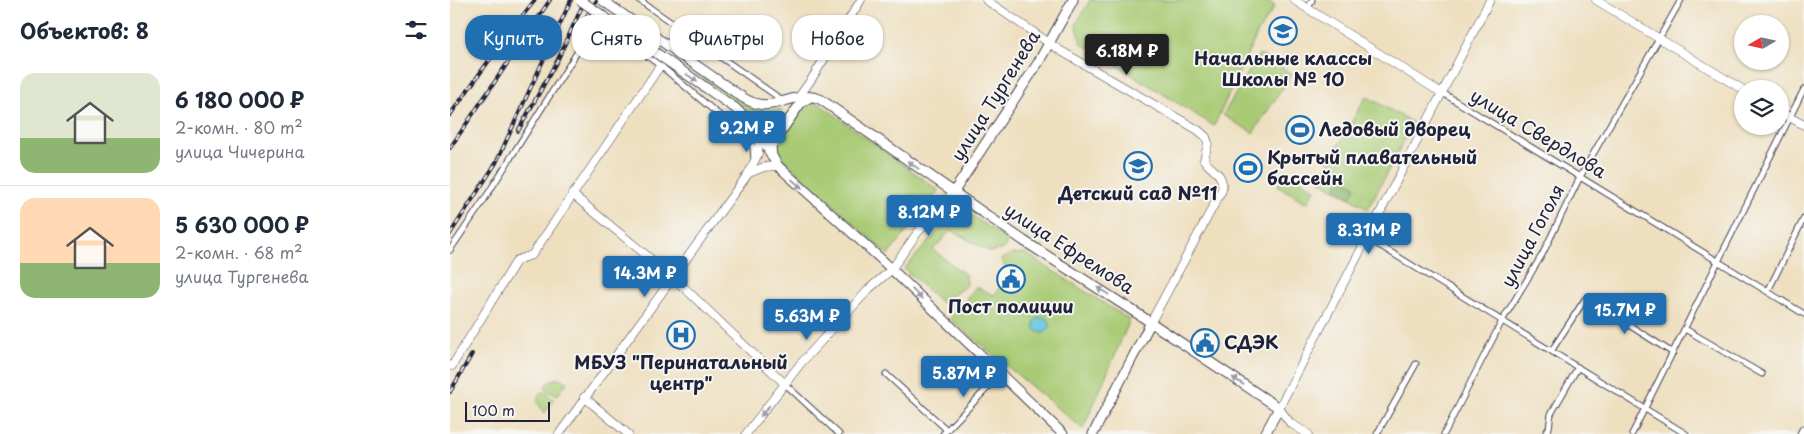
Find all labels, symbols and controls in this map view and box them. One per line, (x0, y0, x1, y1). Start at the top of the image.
text: Объектов: 8 (20, 14, 149, 46)
chip: Купить (465, 15, 562, 60)
chip: Снять (572, 15, 660, 60)
chip: Фильтры (670, 15, 782, 60)
chip: Новое (792, 15, 883, 60)
north arrow (1734, 15, 1789, 70)
map controls (1734, 15, 1789, 135)
icon: filters (402, 16, 430, 44)
school or university icon: Начальные классы Школы № 10 (1268, 16, 1298, 46)
street label: улица Тургенева (943, 24, 1046, 166)
pin: 6.18M ₽ (1081, 34, 1173, 76)
text: 6.18M ₽ (1096, 38, 1158, 62)
place label: Начальные классы Школы № 10 (1194, 44, 1372, 92)
one-way arrow (685, 73, 699, 83)
button: layers (1734, 80, 1789, 135)
street label: улица Свердлова (1466, 81, 1613, 185)
text: 6 180 000 ₽ (175, 83, 304, 115)
icon: home (60, 93, 120, 153)
pin: 9.2M ₽ (706, 110, 788, 153)
text: 2-комн. · 80 m² (175, 115, 303, 139)
text: 9.2M ₽ (720, 115, 774, 139)
sports icon: Ледовый дворец (1285, 115, 1315, 145)
place label: Ледовый дворец (1319, 115, 1471, 142)
text: улица Чичерина (175, 139, 305, 163)
place label: Крытый плавательный бассейн (1267, 143, 1477, 191)
school or university icon: Детский сад №11 (1123, 151, 1153, 181)
sports icon: Крытый плавательный бассейн (1233, 153, 1263, 183)
one-way arrow (906, 160, 920, 170)
one-way arrow (791, 178, 803, 190)
place label: Детский сад №11 (1058, 179, 1218, 206)
street label: улица Гоголя (1493, 179, 1570, 292)
pin: 8.12M ₽ (883, 194, 975, 237)
street label: улица Ефремова (1000, 196, 1141, 300)
text: 8.12M ₽ (898, 199, 960, 223)
text: 5 630 000 ₽ (175, 208, 309, 240)
pin: 8.31M ₽ (1323, 212, 1415, 255)
text: 8.31M ₽ (1337, 217, 1401, 241)
icon: home (60, 218, 120, 278)
text: 2-комн. · 68 m² (175, 240, 302, 264)
pin: 14.3M ₽ (599, 256, 691, 298)
text: 14.3M ₽ (614, 260, 676, 284)
text: улица Тургенева (175, 264, 308, 288)
public building icon: Пост полиции (996, 264, 1026, 294)
one-way arrow (1096, 286, 1109, 296)
one-way arrow (911, 288, 923, 300)
place label: Пост полиции (948, 292, 1074, 319)
pin: 15.7M ₽ (1579, 292, 1671, 335)
text: 15.7M ₽ (1594, 297, 1656, 321)
pin: 5.63M ₽ (761, 298, 853, 341)
text: 5.63M ₽ (774, 303, 840, 327)
hospital icon: МБУЗ "Перинатальный центр" (666, 320, 696, 350)
public building icon: СДЭК (1190, 328, 1220, 358)
place label: СДЭК (1224, 328, 1279, 355)
place label: МБУЗ "Перинатальный центр" (574, 348, 788, 396)
pin: 5.87M ₽ (918, 356, 1010, 398)
text: 5.87M ₽ (932, 360, 996, 384)
one-way arrow (1231, 376, 1245, 386)
scale bar (465, 399, 550, 422)
text: 100 m (472, 400, 515, 421)
one-way arrow (760, 404, 771, 417)

